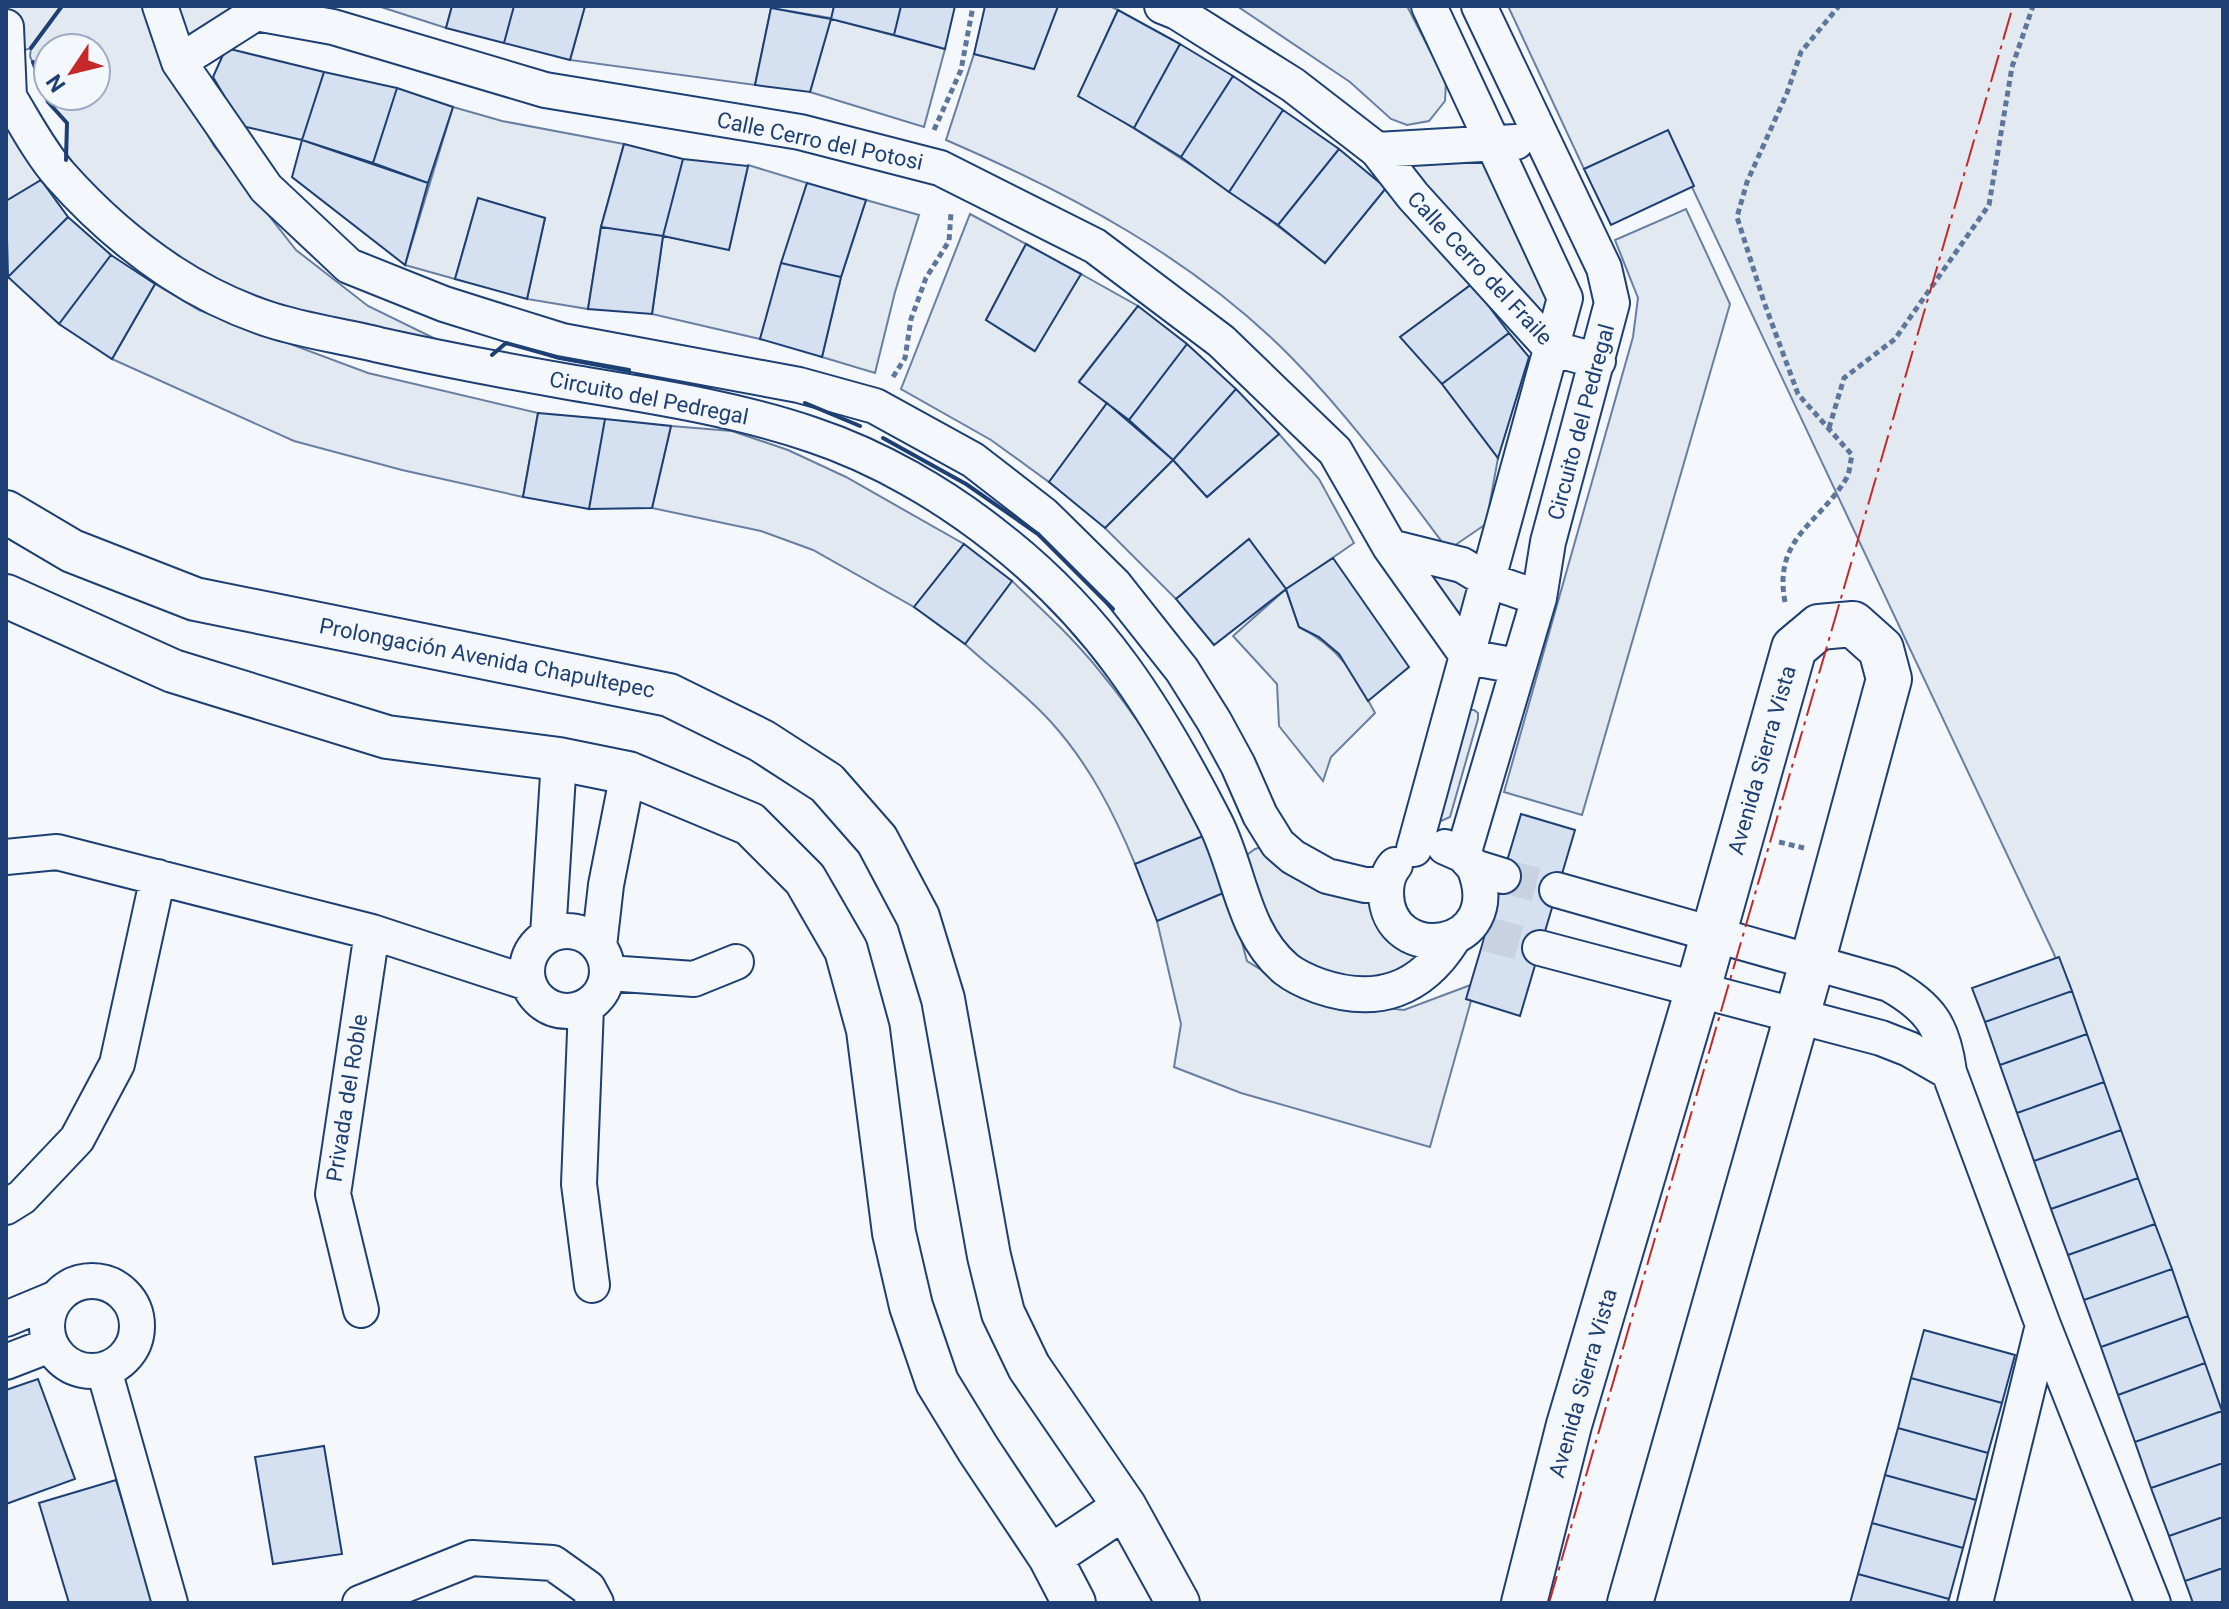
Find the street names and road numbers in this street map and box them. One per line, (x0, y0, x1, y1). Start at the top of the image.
street label: Calle Cerro del Potosi (715, 107, 925, 175)
street label: Calle Cerro del Fraile (1402, 186, 1558, 350)
street label: Circuito del Pedregal (1543, 321, 1619, 523)
street label: Circuito del Pedregal (547, 366, 751, 430)
street label: Prolongación Avenida Chapultepec (317, 613, 657, 703)
street label: Avenida Sierra Vista (1723, 663, 1801, 857)
street label: Privada del Roble (321, 1012, 373, 1184)
street label: Avenida Sierra Vista (1544, 1286, 1622, 1480)

